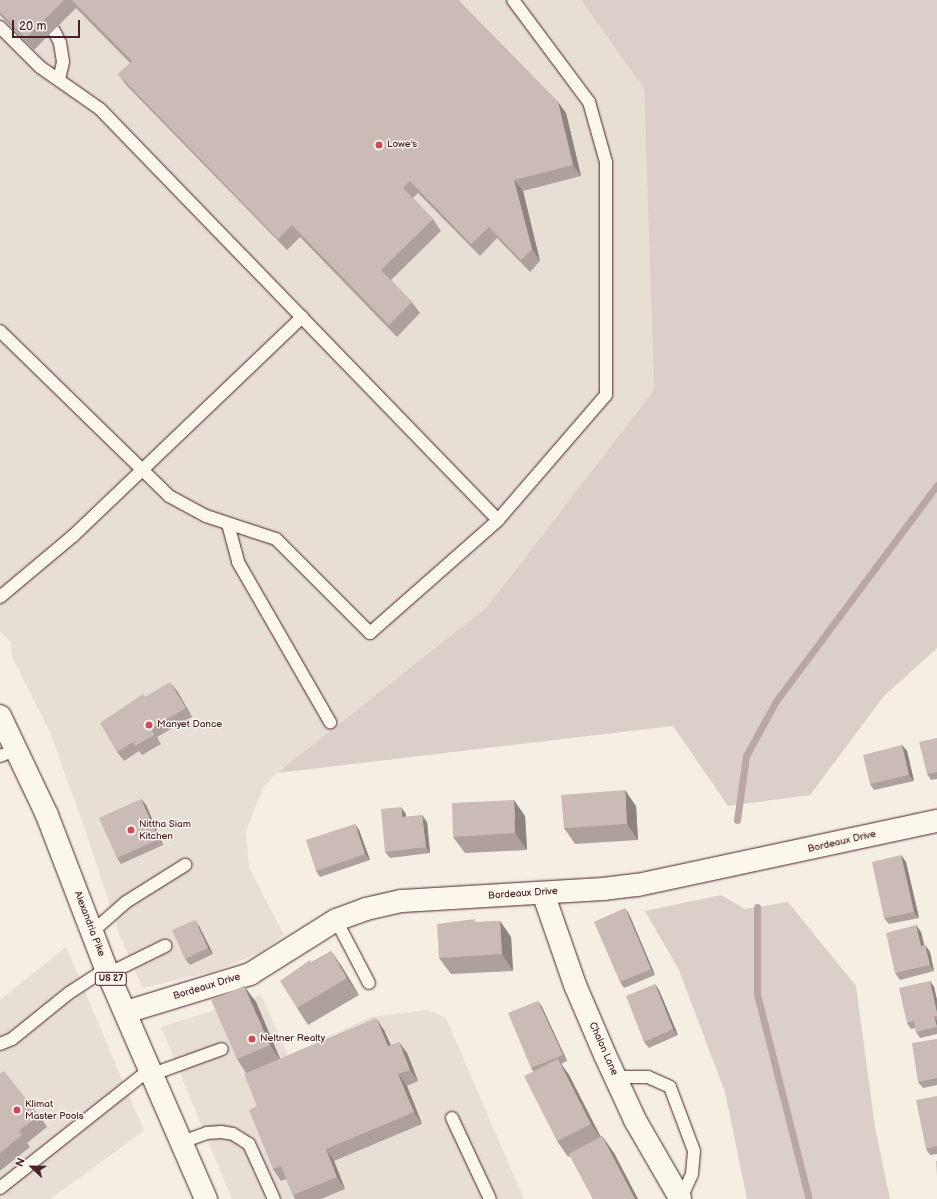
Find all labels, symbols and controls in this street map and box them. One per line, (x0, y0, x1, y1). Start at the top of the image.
scale bar (14, 12, 82, 38)
text: 20 m (19, 19, 46, 34)
place label: Lowe's (387, 139, 417, 151)
marker: Lowe's (374, 140, 384, 150)
place label: Manyet Dance (157, 719, 222, 731)
marker: Manyet Dance (144, 720, 154, 730)
place label: Nittha Siam Kitchen (139, 818, 191, 842)
marker: Nittha Siam Kitchen (126, 825, 136, 835)
street label: Bordeaux Drive (807, 828, 877, 856)
street label: Bordeaux Drive (488, 886, 558, 902)
street label: Alexandria Pike (71, 890, 107, 958)
street label: Bordeaux Drive (172, 971, 242, 1003)
road number: US 27 (94, 972, 128, 986)
street label: Chalon Lane (586, 1020, 620, 1078)
place label: Neltner Realty (260, 1033, 325, 1045)
marker: Neltner Realty (247, 1034, 257, 1044)
place label: Klimat Master Pools (25, 1098, 84, 1122)
marker: Klimat Master Pools (12, 1105, 22, 1115)
north arrow (12, 1147, 52, 1187)
text: N (13, 1156, 28, 1169)

